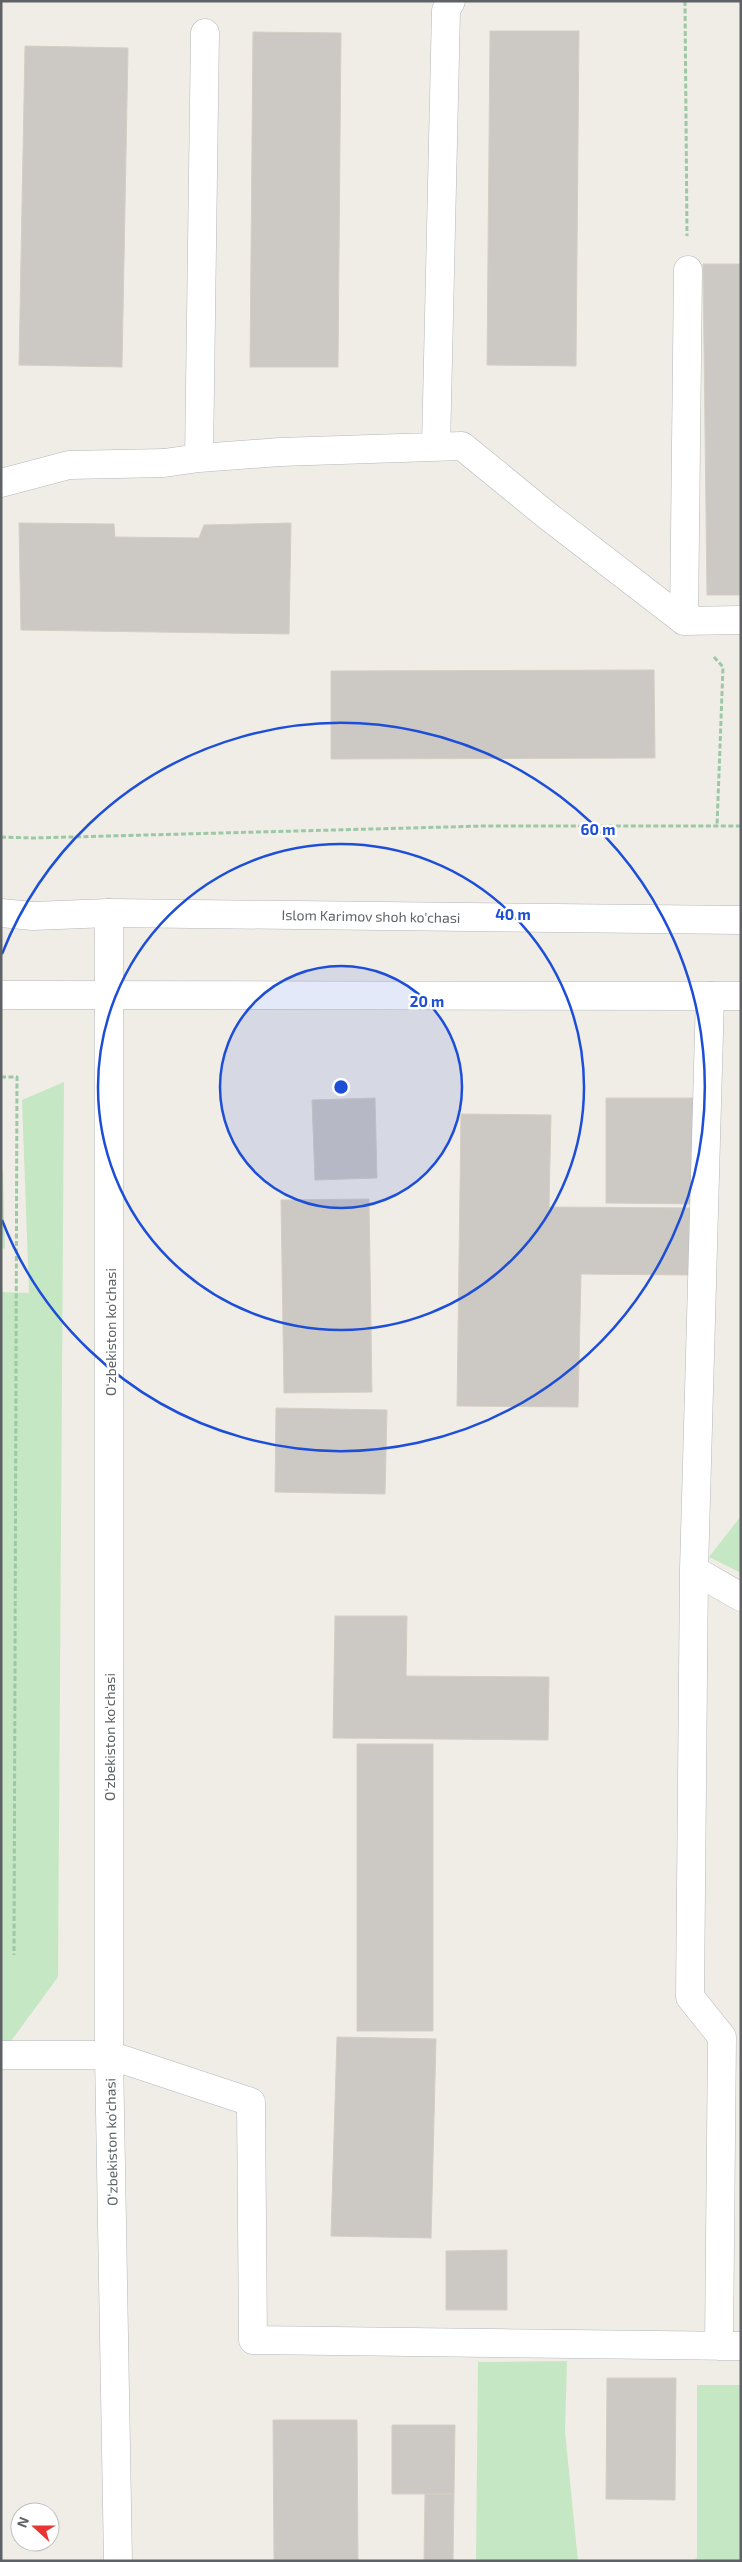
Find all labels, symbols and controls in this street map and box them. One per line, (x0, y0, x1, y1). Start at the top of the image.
text: 60 m (581, 820, 615, 838)
text: 40 m (495, 905, 531, 923)
street label: Islom Karimov shoh ko'chasi (282, 906, 460, 926)
text: 20 m (410, 992, 444, 1010)
centre of rings (332, 1078, 350, 1096)
street label: O‘zbekiston ko‘chasi (102, 1268, 119, 1396)
street label: O‘zbekiston ko‘chasi (101, 1673, 118, 1801)
street label: O‘zbekiston ko‘chasi (101, 2078, 121, 2206)
north arrow (10, 2502, 60, 2552)
text: N (13, 2514, 32, 2530)

